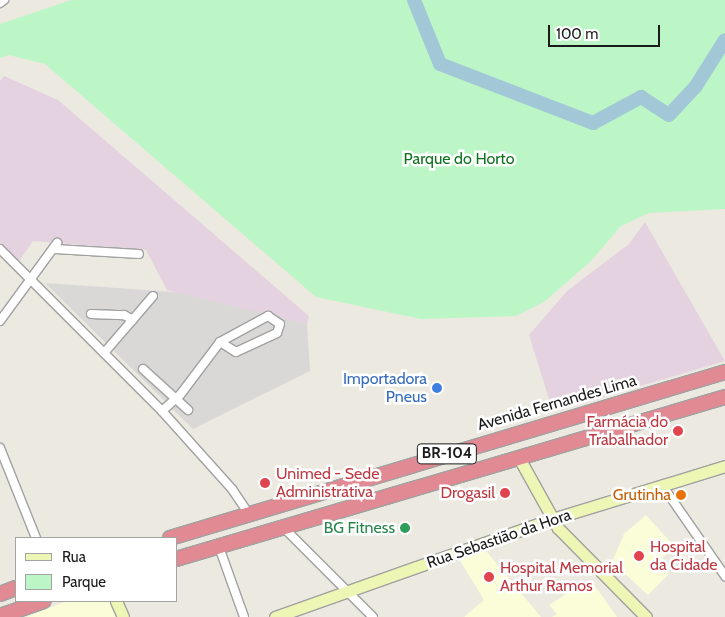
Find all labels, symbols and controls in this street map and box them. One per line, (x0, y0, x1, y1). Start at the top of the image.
scale bar (550, 15, 662, 47)
text: 100 m (556, 25, 598, 43)
park label: Parque do Horto (404, 149, 514, 169)
place label: Importadora Pneus (343, 369, 427, 407)
street label: Avenida Fernandes Lima (475, 371, 639, 435)
marker: Importadora Pneus (431, 382, 443, 394)
place label: Farmácia do Trabalhador (586, 412, 668, 450)
marker: Farmácia do Trabalhador (672, 425, 684, 437)
road number: BR-104 (416, 442, 478, 466)
place label: Unimed - Sede Administrativa (276, 464, 379, 502)
marker: Unimed - Sede Administrativa (258, 476, 272, 490)
place label: Drogasil (440, 483, 495, 503)
place label: Grutinha (613, 485, 671, 505)
marker: Drogasil (499, 487, 511, 499)
marker: Grutinha (675, 489, 687, 501)
street label: Rua Sebastião da Hora (424, 505, 574, 573)
place label: BG Fitness (324, 518, 395, 538)
marker: BG Fitness (399, 522, 411, 534)
legend (15, 537, 178, 602)
place label: Hospital da Cidade (650, 537, 718, 575)
text: Rua (62, 548, 86, 566)
marker: Hospital da Cidade (632, 549, 646, 563)
place label: Hospital Memorial Arthur Ramos (500, 558, 623, 596)
marker: Hospital Memorial Arthur Ramos (482, 570, 496, 584)
text: Parque (62, 573, 106, 591)

